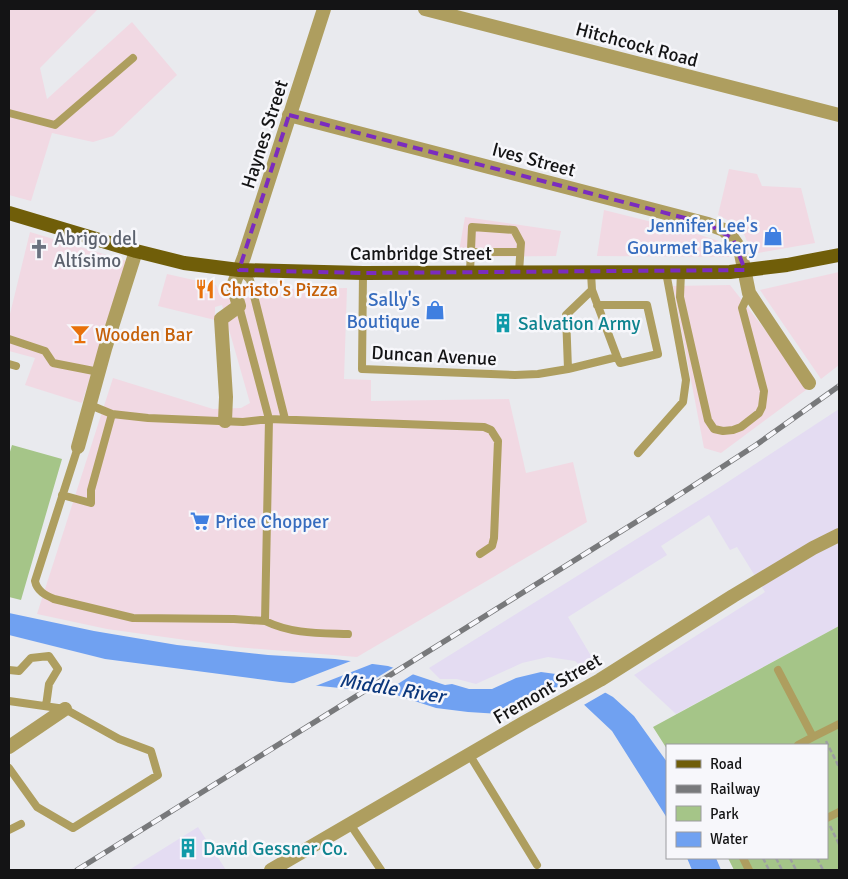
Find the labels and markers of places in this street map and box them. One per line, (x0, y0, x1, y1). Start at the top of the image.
place label: Jennifer Lee's Gourmet Bakery (627, 214, 758, 260)
shop icon: Jennifer Lee's Gourmet Bakery (762, 225, 784, 247)
place label: Abrigo del Altísimo (54, 227, 137, 273)
church icon: Abrigo del Altísimo (28, 238, 50, 260)
restaurant icon: Christo's Pizza (194, 278, 216, 300)
place label: Christo's Pizza (220, 278, 338, 302)
place label: Sally's Boutique (346, 288, 420, 334)
shop icon: Sally's Boutique (424, 299, 446, 321)
building icon: Salvation Army (492, 312, 514, 334)
place label: Salvation Army (518, 312, 640, 336)
bar icon: Wooden Bar (69, 323, 91, 345)
place label: Wooden Bar (95, 323, 192, 347)
supermarket icon: Price Chopper (189, 510, 211, 532)
place label: Price Chopper (215, 510, 329, 534)
building icon: David Gessner Co. (177, 837, 199, 859)
place label: David Gessner Co. (203, 837, 348, 861)

